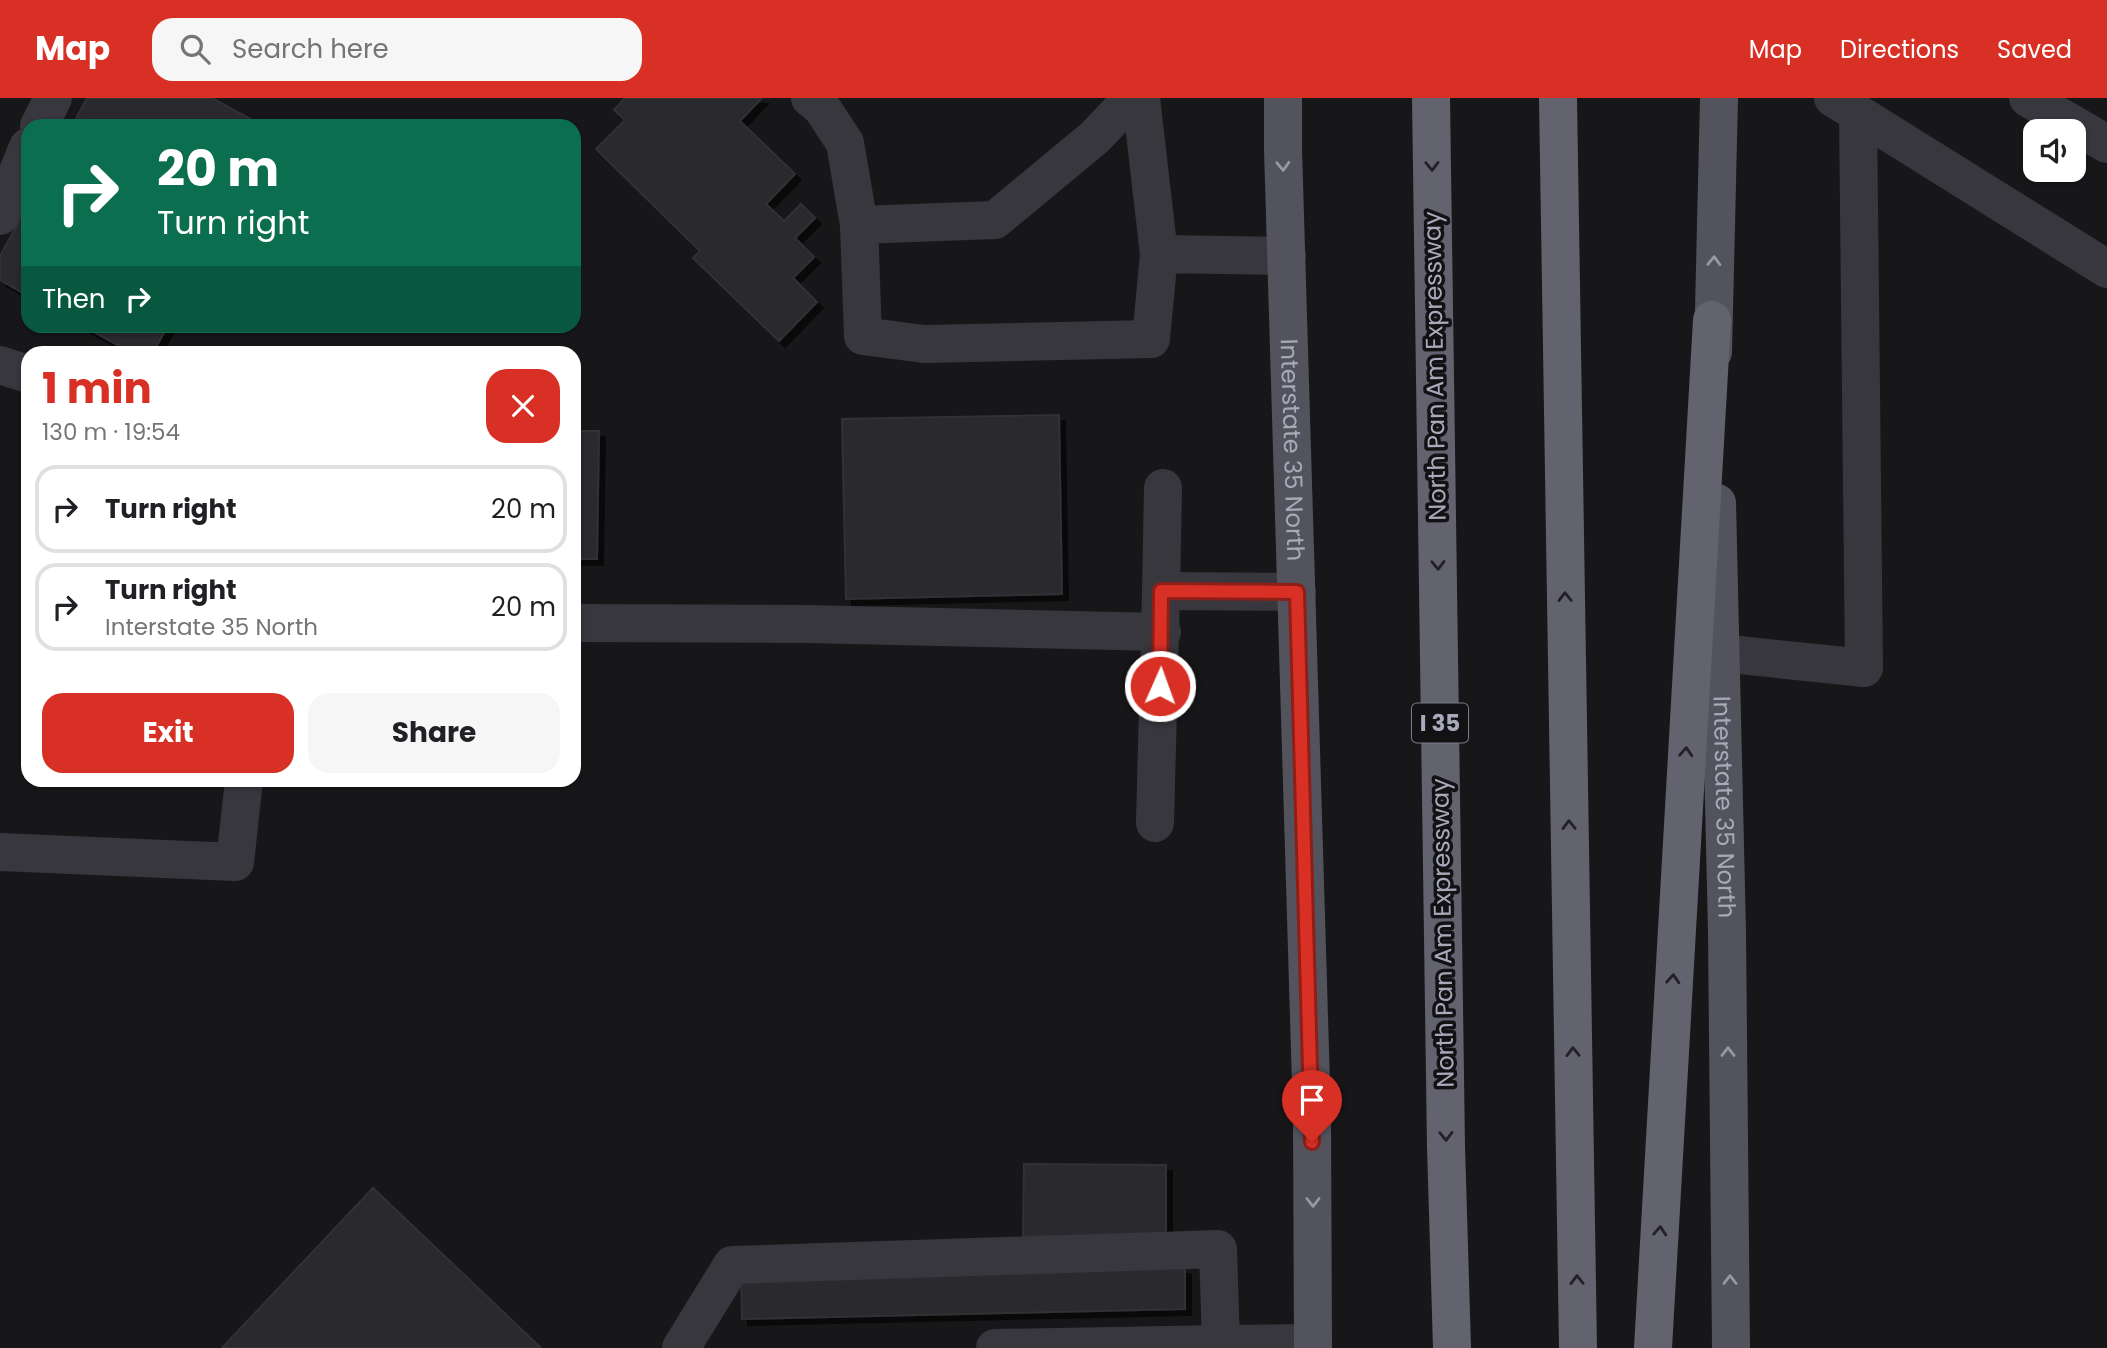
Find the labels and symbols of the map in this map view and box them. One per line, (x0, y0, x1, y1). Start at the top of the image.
one-way arrow (1276, 161, 1291, 172)
one-way arrow (1425, 161, 1440, 172)
street label: North Pan Am Expressway (1415, 211, 1454, 521)
one-way arrow (1706, 256, 1721, 267)
street label: Interstate 35 North (1273, 338, 1312, 562)
one-way arrow (1430, 560, 1446, 571)
one-way arrow (1557, 592, 1573, 602)
position arrow (1123, 649, 1197, 723)
street label: Interstate 35 North (1705, 695, 1744, 918)
road number: I 35 (1412, 704, 1468, 743)
one-way arrow (1678, 746, 1693, 757)
street label: North Pan Am Expressway (1423, 778, 1462, 1088)
one-way arrow (1561, 819, 1577, 830)
one-way arrow (1666, 974, 1681, 985)
one-way arrow (1565, 1047, 1581, 1057)
one-way arrow (1720, 1047, 1736, 1057)
pin (1282, 1070, 1342, 1142)
one-way arrow (1438, 1130, 1453, 1141)
one-way arrow (1305, 1197, 1321, 1208)
one-way arrow (1652, 1225, 1667, 1236)
one-way arrow (1569, 1274, 1584, 1285)
one-way arrow (1722, 1274, 1738, 1285)

